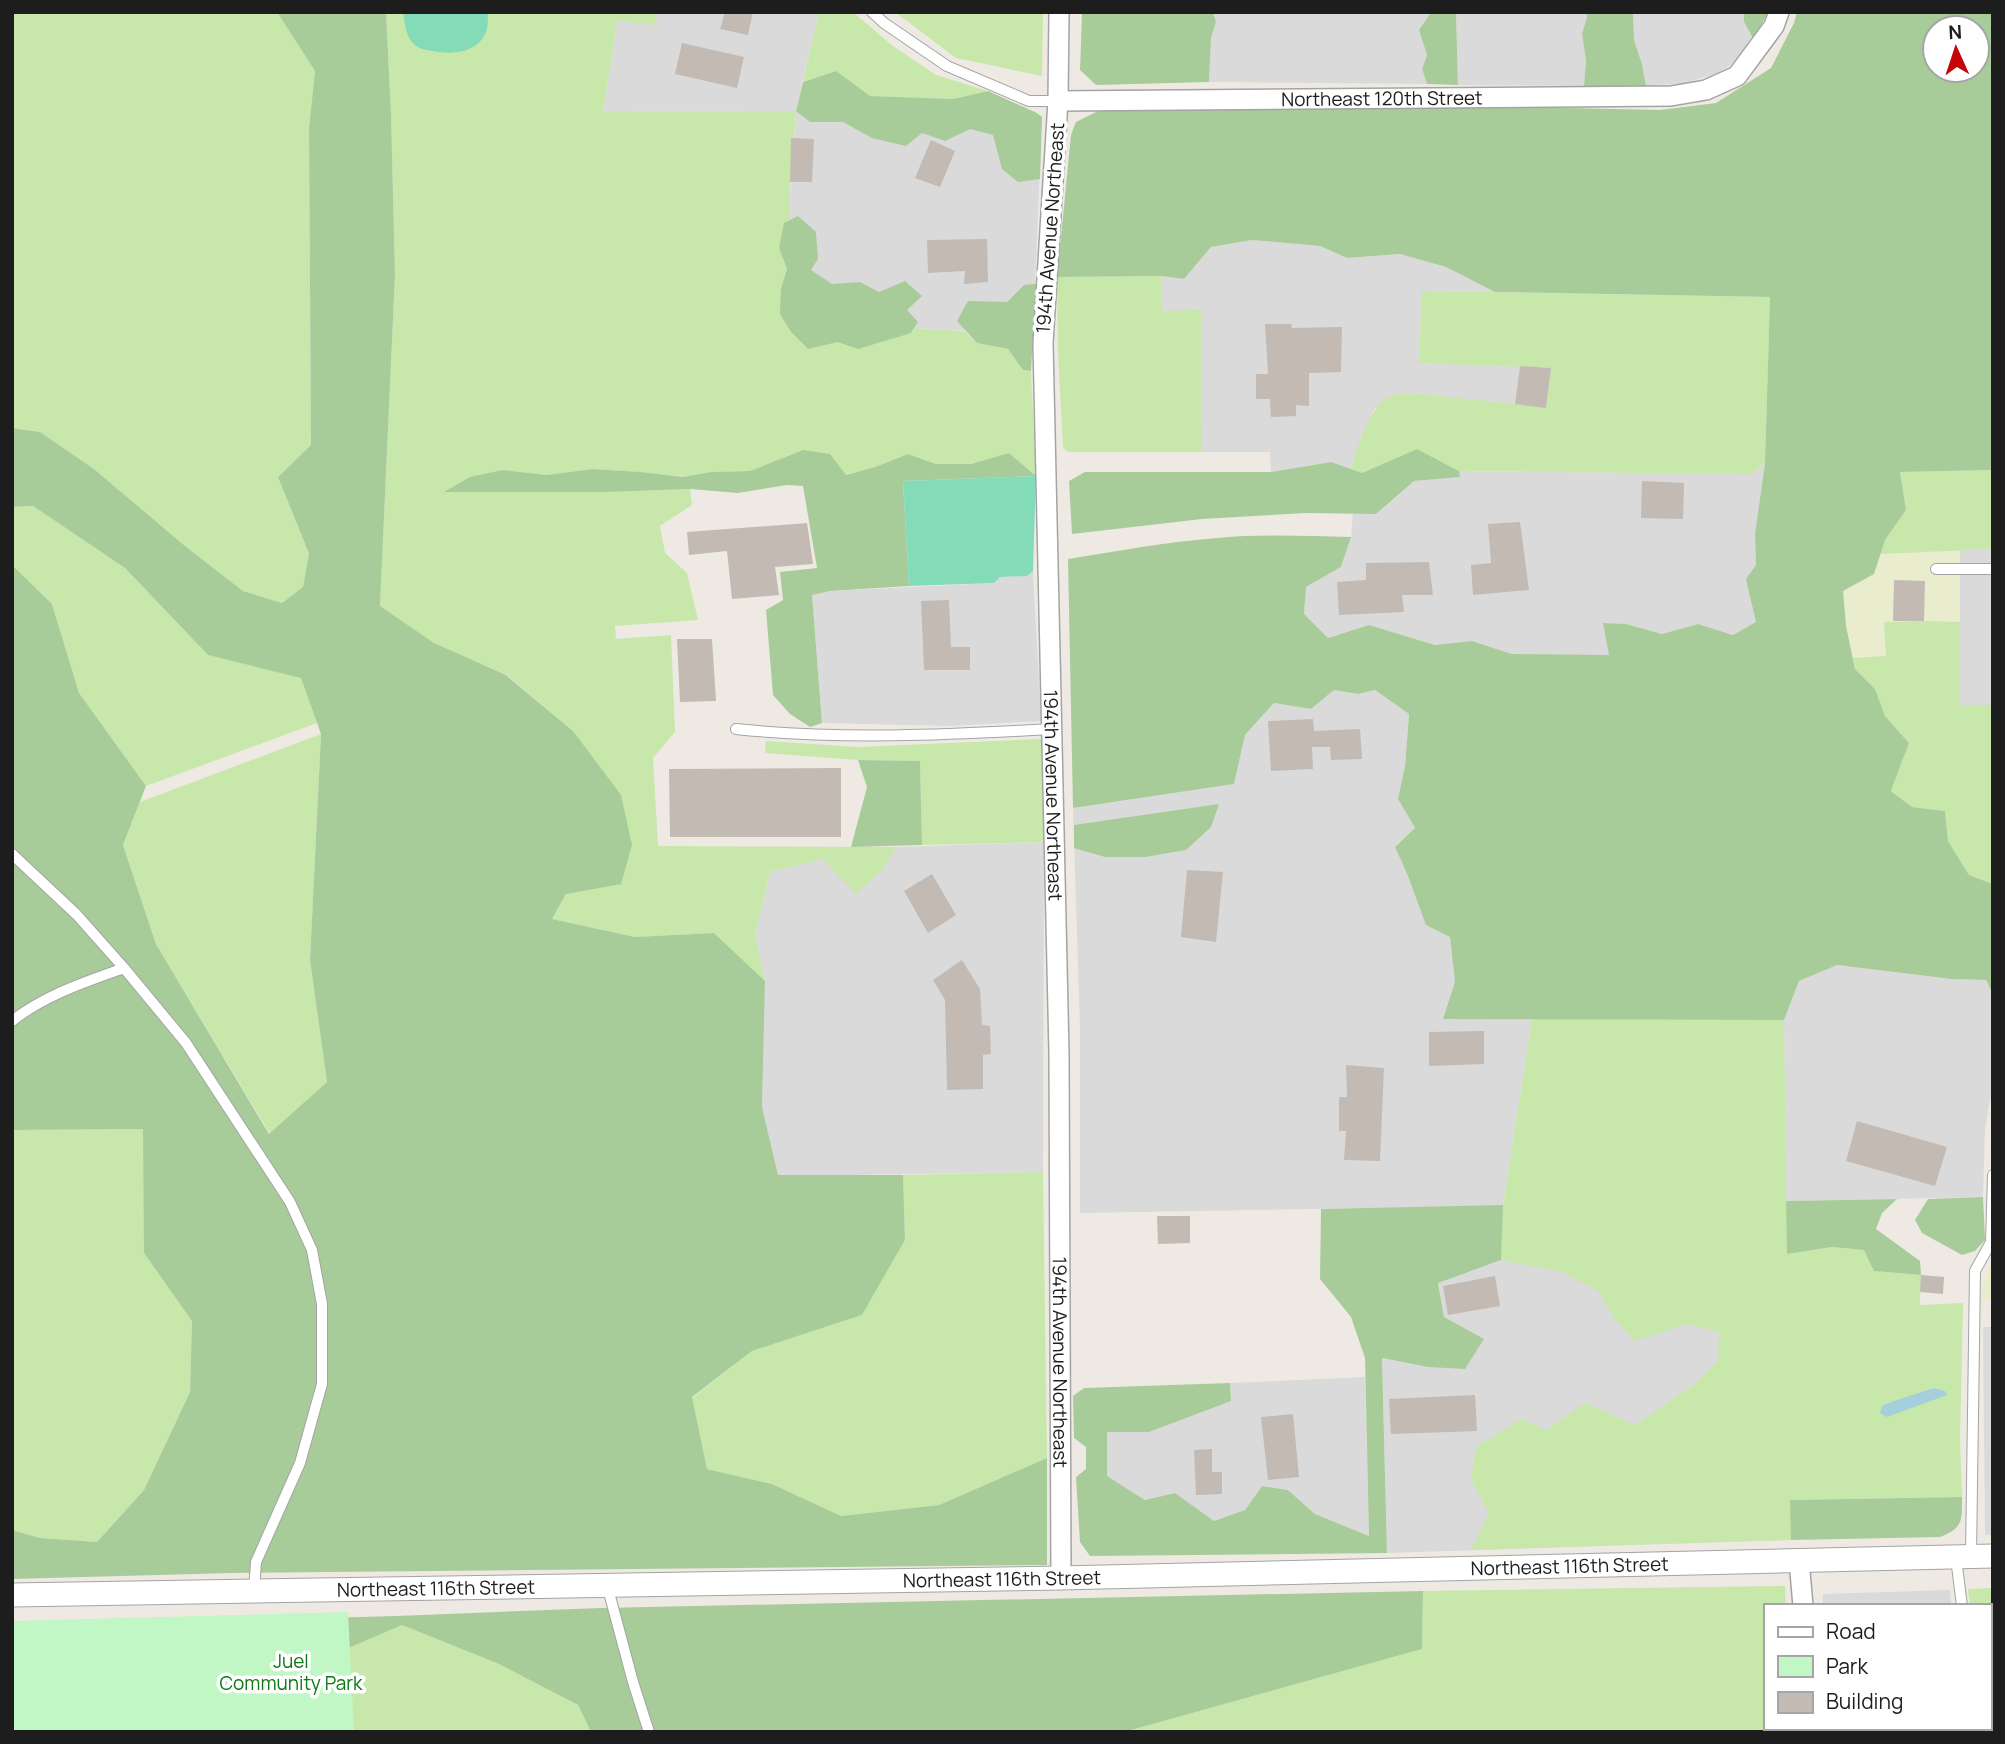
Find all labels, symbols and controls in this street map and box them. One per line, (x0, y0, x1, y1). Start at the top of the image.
north arrow (1921, 14, 1991, 84)
text: N (1948, 19, 1963, 45)
street label: Northeast 120th Street (1281, 85, 1483, 112)
street label: 194th Avenue Northeast (1030, 122, 1070, 334)
street label: 194th Avenue Northeast (1038, 690, 1069, 901)
street label: 194th Avenue Northeast (1047, 1257, 1074, 1468)
street label: Northeast 116th Street (1470, 1551, 1669, 1581)
street label: Northeast 116th Street (903, 1564, 1101, 1594)
street label: Northeast 116th Street (337, 1574, 535, 1603)
legend (1764, 1604, 1991, 1730)
text: Road (1826, 1617, 1876, 1645)
park label: Juel Community Park (219, 1648, 363, 1696)
text: Park (1826, 1652, 1868, 1680)
text: Building (1826, 1687, 1903, 1715)

